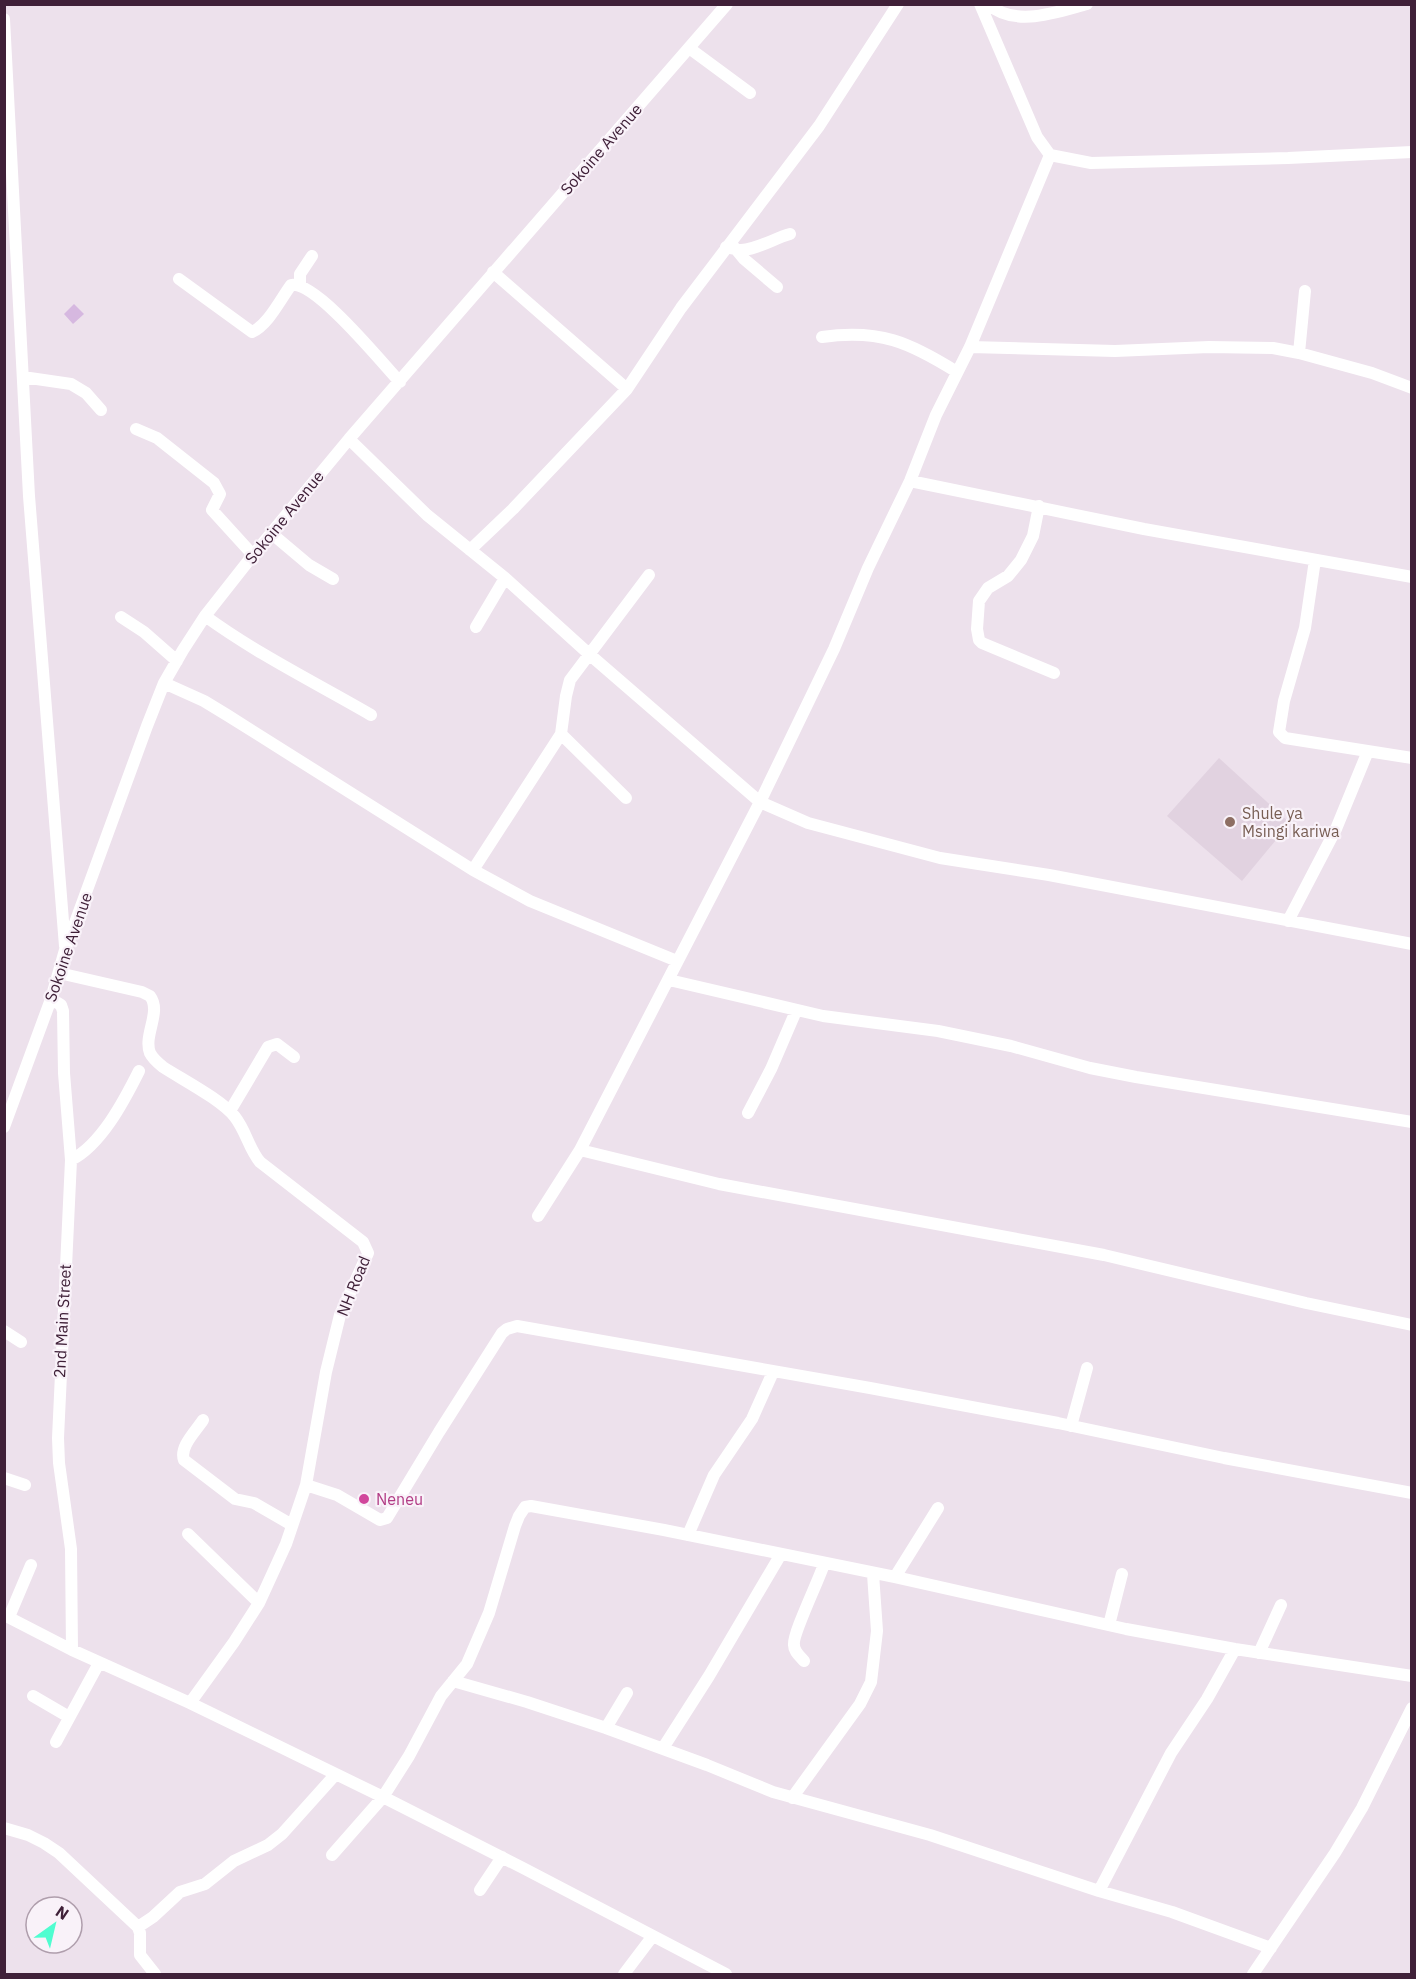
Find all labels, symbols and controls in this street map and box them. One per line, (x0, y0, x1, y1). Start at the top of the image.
street label: Sokoine Avenue (556, 99, 646, 199)
street label: Sokoine Avenue (240, 466, 328, 568)
place label: Shule ya Msingi kariwa (1242, 803, 1340, 841)
marker: Shule ya Msingi kariwa (1223, 815, 1237, 829)
street label: Sokoine Avenue (40, 889, 96, 1004)
street label: NH Road (332, 1253, 374, 1319)
street label: 2nd Main Street (49, 1264, 75, 1378)
place label: Neneu (376, 1489, 423, 1509)
marker: Neneu (357, 1492, 371, 1506)
north arrow (24, 1895, 84, 1955)
text: N (52, 1901, 73, 1924)

